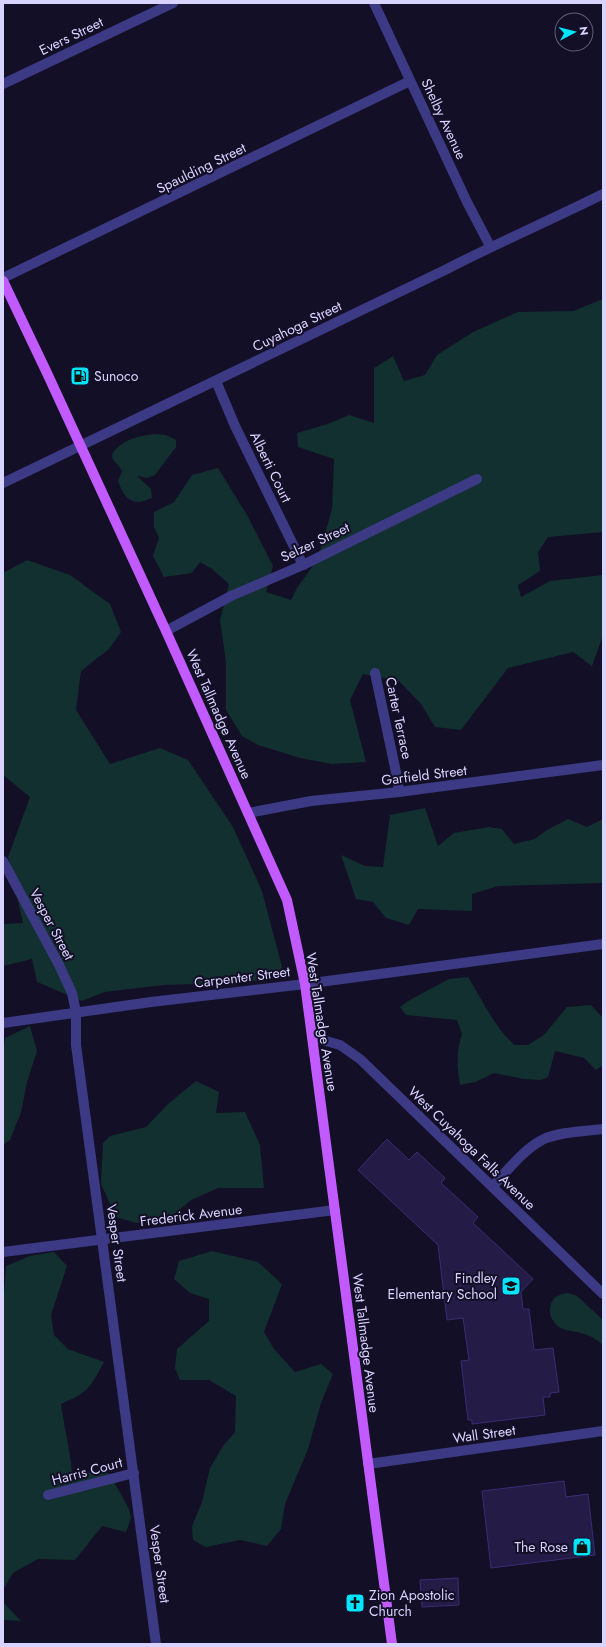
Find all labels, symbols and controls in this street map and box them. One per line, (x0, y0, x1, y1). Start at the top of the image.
street label: Evers Street (36, 12, 107, 60)
north arrow (554, 12, 594, 52)
text: N (575, 25, 592, 36)
street label: Shelby Avenue (417, 75, 471, 163)
street label: Spaulding Street (153, 137, 250, 198)
street label: Cuyahoga Street (249, 295, 346, 356)
fuel station icon: Sunoco (69, 365, 91, 387)
place label: Sunoco (94, 366, 139, 386)
street label: Alberti Court (245, 428, 297, 506)
street label: Selzer Street (277, 517, 353, 567)
street label: West Tallmadge Avenue (181, 646, 257, 782)
street label: Carter Terrace (381, 675, 417, 761)
street label: Garfield Street (380, 760, 469, 790)
street label: Vesper Street (25, 885, 80, 964)
street label: West Tallmadge Avenue (301, 951, 343, 1093)
street label: Carpenter Street (193, 961, 292, 993)
street label: West Cuyahoga Falls Avenue (404, 1082, 540, 1214)
street label: Frederick Avenue (139, 1199, 243, 1231)
street label: Vesper Street (102, 1203, 132, 1284)
place label: Findley Elementary School (387, 1268, 498, 1304)
street label: West Tallmadge Avenue (348, 1272, 384, 1414)
school or university icon: Findley Elementary School (500, 1275, 522, 1297)
street label: Wall Street (451, 1420, 517, 1448)
street label: Harris Court (49, 1452, 125, 1490)
street label: Vesper Street (145, 1524, 175, 1605)
shop icon: The Rose (571, 1536, 593, 1558)
place label: The Rose (514, 1537, 568, 1557)
place label: Zion Apostolic Church (369, 1585, 455, 1621)
church icon: Zion Apostolic Church (344, 1592, 366, 1614)

